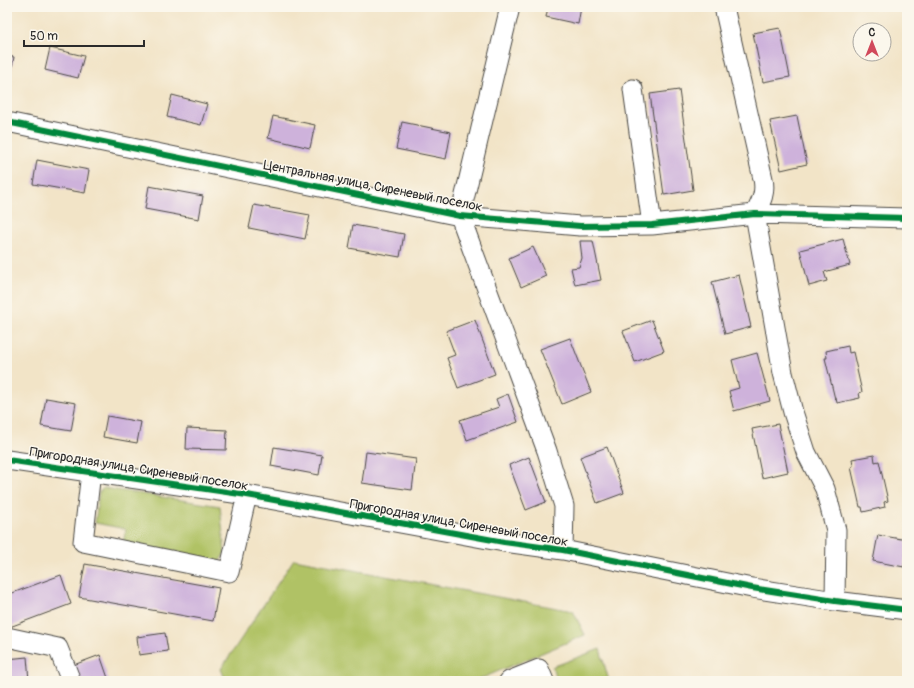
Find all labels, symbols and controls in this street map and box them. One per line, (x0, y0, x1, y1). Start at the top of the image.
scale bar (24, 22, 144, 48)
north arrow (852, 22, 892, 62)
text: С (869, 26, 876, 39)
text: 50 m (30, 29, 58, 44)
street label: Центральная улица, Сиреневый поселок (262, 157, 484, 215)
street label: Пригородная улица, Сиреневый поселок (28, 444, 250, 494)
street label: Пригородная улица, Сиреневый поселок (348, 496, 569, 550)

